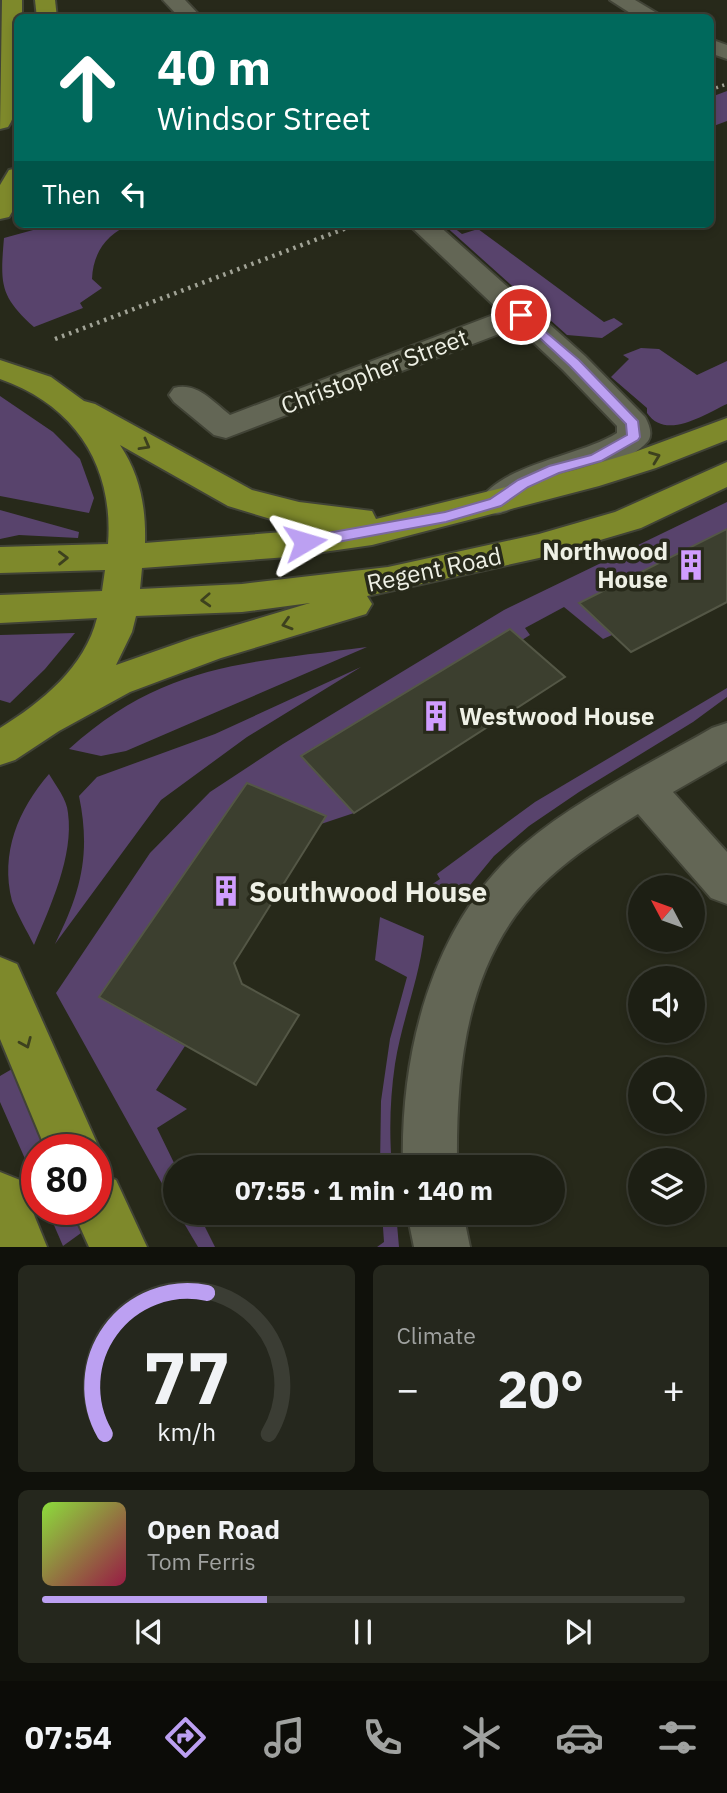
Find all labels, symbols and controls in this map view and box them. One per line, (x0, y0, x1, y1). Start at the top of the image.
text: 40 m (157, 35, 271, 98)
icon: ahead (42, 42, 133, 133)
text: Windsor Street (157, 97, 371, 139)
icon: left (115, 175, 153, 213)
text: Then (42, 177, 101, 211)
pin (491, 285, 551, 345)
icon: arrive (502, 296, 540, 334)
street label: Christopher Street (276, 321, 472, 421)
one-way arrow (137, 437, 150, 450)
one-way arrow (649, 451, 661, 465)
position arrow (268, 505, 342, 579)
place label: Northwood House (542, 535, 668, 595)
street label: Regent Road (364, 539, 504, 599)
building icon: Northwood House (674, 548, 708, 582)
one-way arrow (58, 550, 69, 566)
one-way arrow (201, 592, 212, 607)
one-way arrow (281, 616, 293, 631)
building icon: Westwood House (419, 699, 453, 733)
place label: Westwood House (459, 700, 654, 732)
place label: Southwood House (249, 873, 487, 910)
building icon: Southwood House (209, 874, 243, 908)
north arrow (628, 875, 705, 952)
map controls (628, 875, 705, 1225)
button: sound (628, 966, 705, 1043)
one-way arrow (18, 1036, 32, 1048)
button: search (628, 1057, 705, 1134)
speed limit sign: 80 (21, 1134, 112, 1225)
button: layers (628, 1148, 705, 1225)
text: 07:55 · 1 min · 140 m (235, 1173, 493, 1207)
text: Climate (397, 1320, 476, 1350)
text: 77 (143, 1330, 230, 1425)
text: 20° (497, 1355, 584, 1422)
text: − (397, 1364, 419, 1413)
text: + (662, 1364, 685, 1413)
text: km/h (157, 1415, 216, 1448)
text: Open Road (147, 1512, 280, 1546)
text: Tom Ferris (147, 1546, 256, 1576)
icon: previous (130, 1613, 168, 1651)
icon: pause (344, 1613, 382, 1651)
icon: next (559, 1613, 597, 1651)
icon: directions (161, 1713, 210, 1762)
icon: music (260, 1713, 309, 1762)
icon: phone (358, 1713, 407, 1762)
icon: climate (457, 1713, 506, 1762)
icon: car (555, 1713, 604, 1762)
icon: filters (653, 1713, 702, 1762)
text: 07:54 (25, 1716, 112, 1758)

